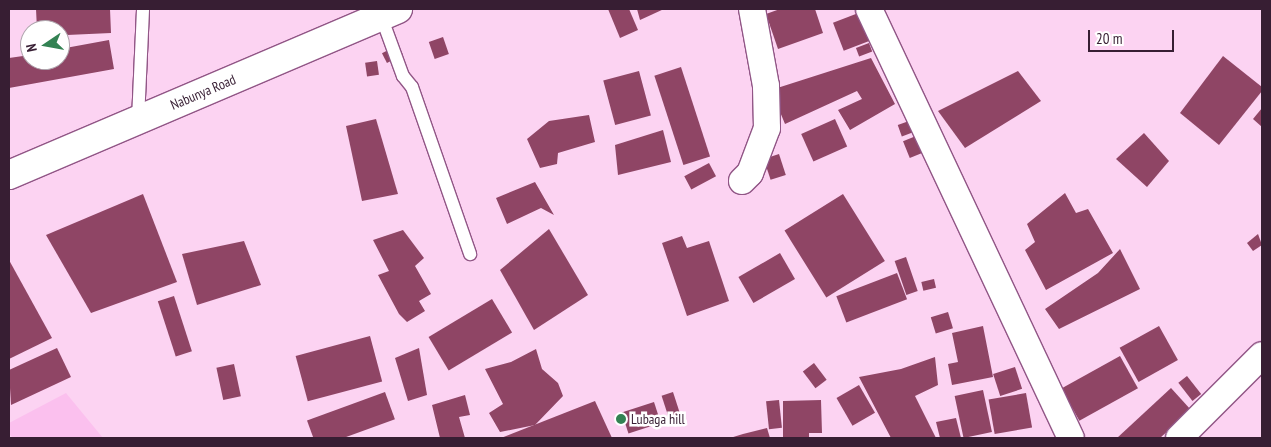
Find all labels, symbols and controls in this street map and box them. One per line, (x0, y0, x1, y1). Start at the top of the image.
north arrow (20, 20, 70, 70)
scale bar (1091, 20, 1177, 52)
text: 20 m (1096, 29, 1122, 48)
text: N (22, 42, 41, 53)
street label: Nabunya Road (168, 71, 238, 113)
place label: Lubaga hill (631, 411, 685, 427)
marker: Lubaga hill (615, 413, 627, 425)

